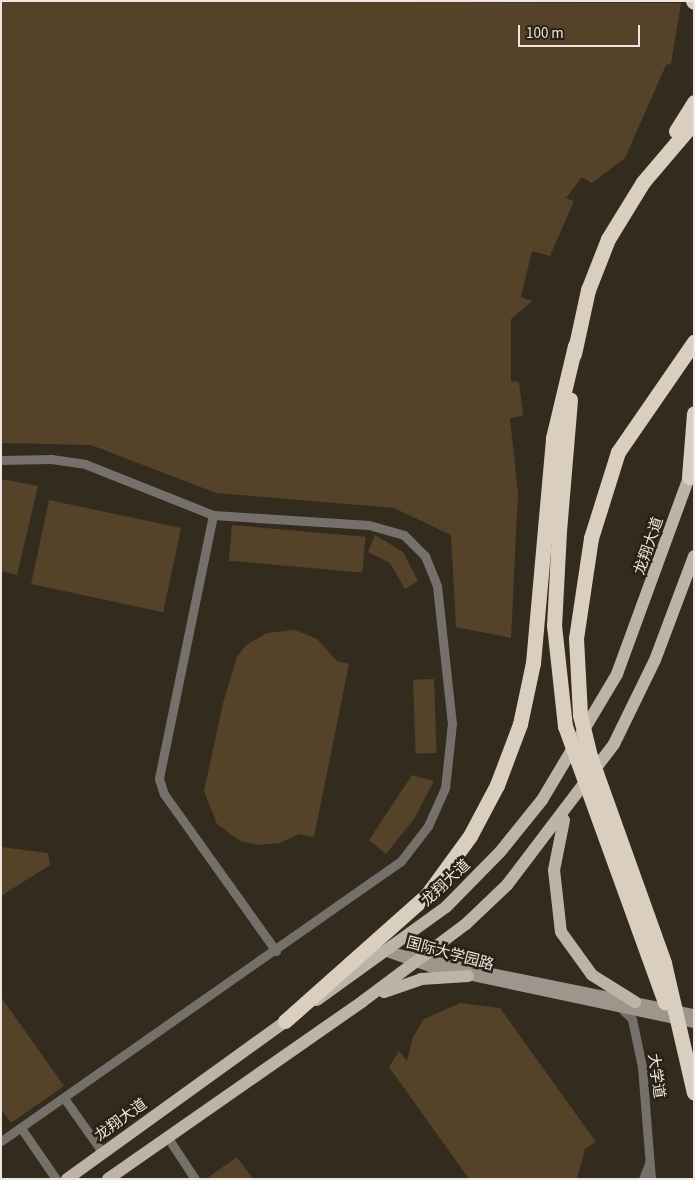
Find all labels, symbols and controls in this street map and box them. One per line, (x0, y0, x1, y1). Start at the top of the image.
scale bar (520, 15, 642, 47)
text: 100 m (526, 23, 564, 44)
street label: 龙翔大道 (631, 515, 667, 577)
street label: 龙翔大道 (418, 856, 474, 910)
street label: 国际大学园路 (404, 934, 496, 974)
street label: 大学道 (644, 1052, 668, 1100)
street label: 龙翔大道 (91, 1095, 151, 1145)

